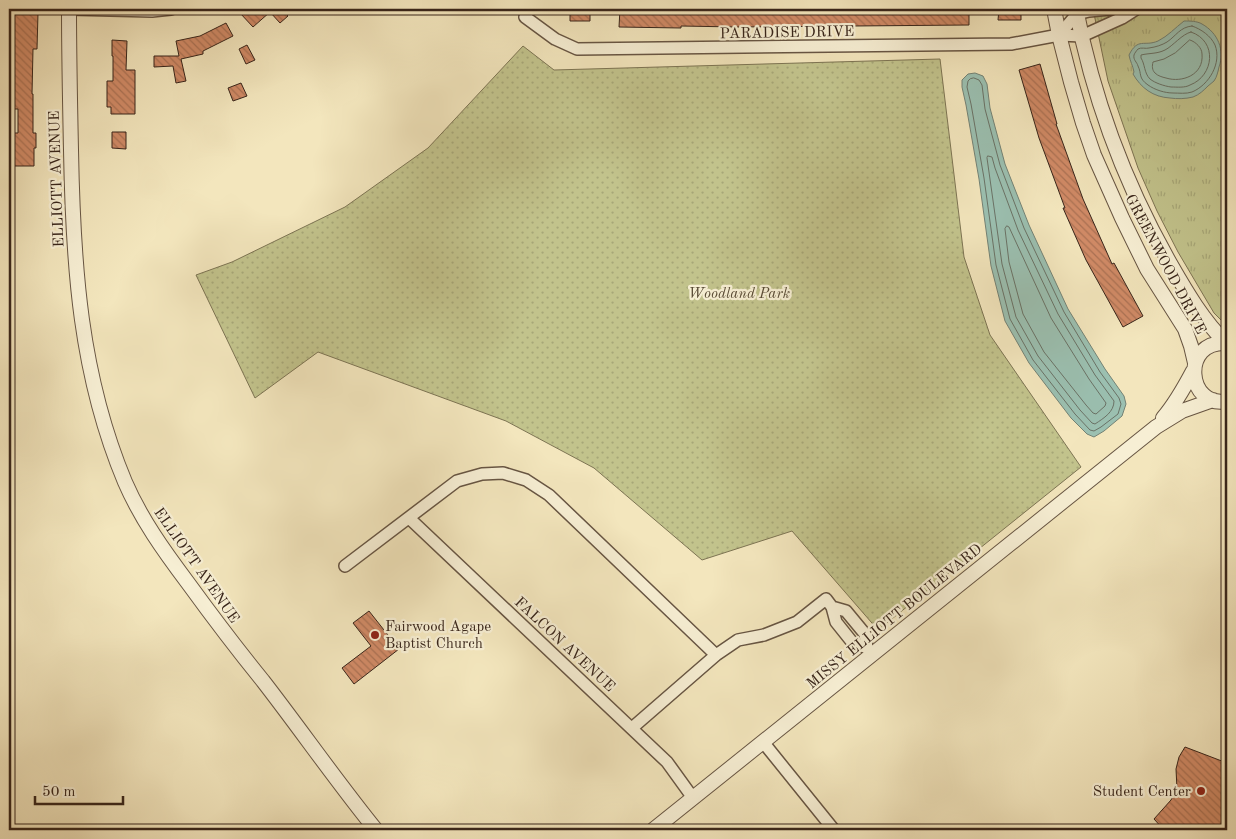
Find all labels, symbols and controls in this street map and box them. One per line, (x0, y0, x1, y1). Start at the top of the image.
street label: PARADISE DRIVE (720, 25, 854, 42)
street label: ELLIOTT AVENUE (48, 110, 67, 248)
street label: GREENWOOD DRIVE (1121, 192, 1208, 337)
park label: Woodland Park (688, 287, 790, 302)
street label: ELLIOTT AVENUE (150, 505, 241, 626)
street label: MISSY ELLIOTT BOULEVARD (805, 542, 985, 692)
street label: FALCON AVENUE (511, 595, 617, 695)
place label: Fairwood Agape Baptist Church (385, 620, 491, 652)
marker: Fairwood Agape Baptist Church (369, 629, 381, 641)
scale bar (35, 774, 122, 806)
text: 50 m (42, 785, 76, 800)
place label: Student Center (1093, 785, 1191, 800)
marker: Student Center (1195, 785, 1207, 797)

